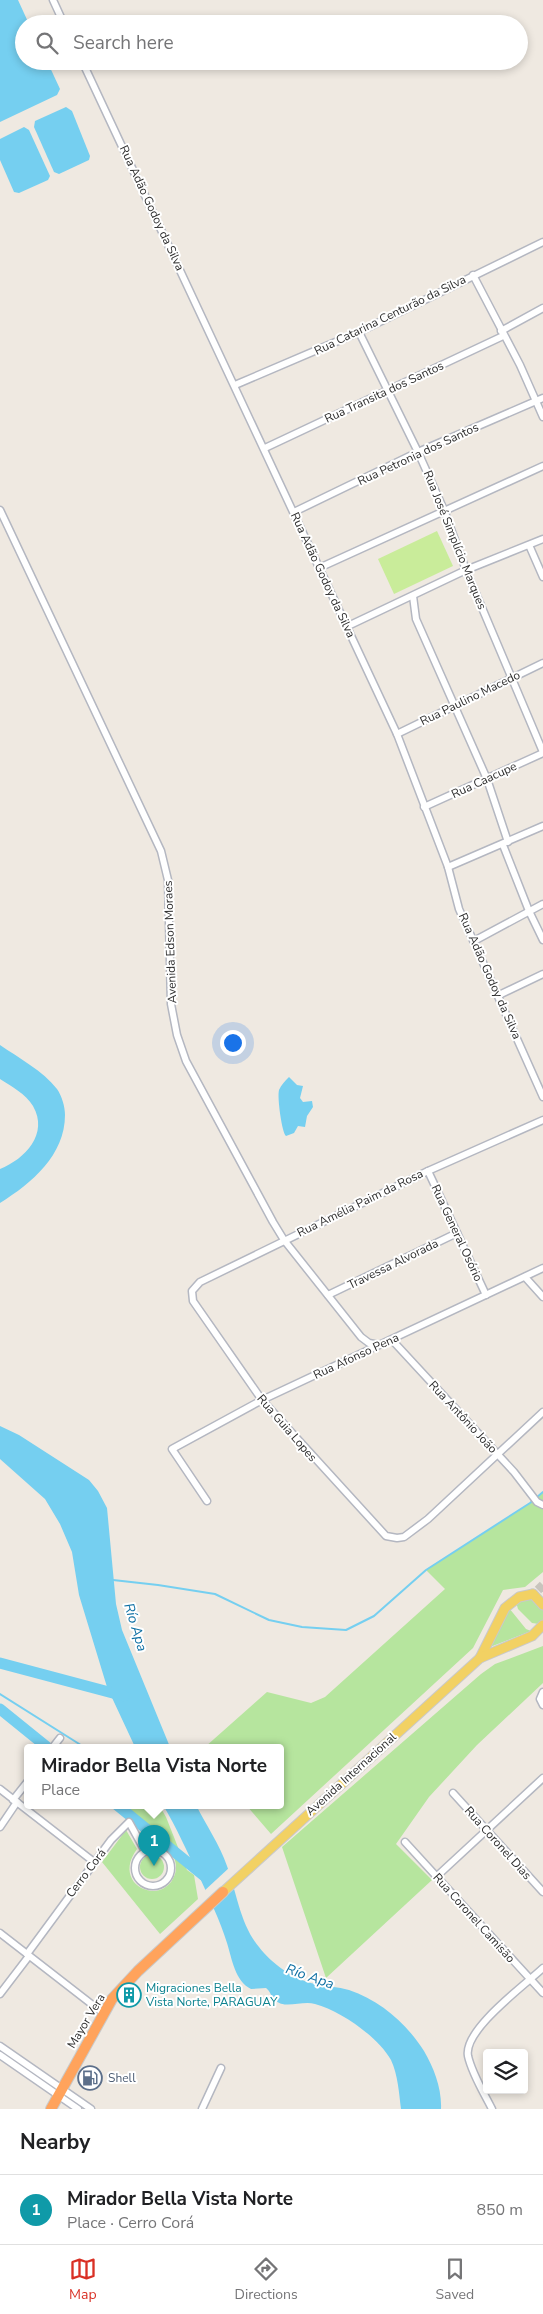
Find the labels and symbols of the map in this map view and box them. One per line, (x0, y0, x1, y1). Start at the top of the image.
street label: Rua Adão Godoy da Silva (116, 143, 188, 273)
street label: Rua Catarina Centurão da Silva (311, 271, 469, 359)
street label: Rua Transita dos Santos (322, 357, 446, 427)
street label: Rua Petronia dos Santos (355, 419, 481, 489)
street label: Rua José Simplício Marques (420, 468, 490, 612)
street label: Rua Adão Godoy da Silva (287, 510, 359, 640)
street label: Rua Paulino Macedo (417, 667, 523, 729)
street label: Rua Caacupe (449, 758, 519, 802)
street label: Avenida Edson Moraes (160, 880, 180, 1004)
street label: Rua Adão Godoy da Silva (455, 910, 525, 1042)
your location (220, 1030, 246, 1056)
street label: Rua Amélia Paim da Rosa (294, 1165, 426, 1241)
street label: Rua General Osório (428, 1182, 487, 1284)
street label: Travessa Alvorada (345, 1235, 441, 1293)
street label: Rua Afonso Pena (311, 1329, 401, 1383)
street label: Rua Antônio João (425, 1377, 501, 1457)
street label: Rua Guia Lopes (253, 1391, 321, 1465)
water label: Río Apa (119, 1601, 152, 1654)
street label: Avenida Internacional (302, 1729, 400, 1819)
street label: Rua Coronel Dias (461, 1803, 535, 1883)
pin: 1 (138, 1825, 170, 1866)
street label: Cerro Corá (62, 1845, 110, 1901)
street label: Rua Coronel Camisão (429, 1870, 519, 1966)
water label: Río Apa (283, 1959, 336, 1994)
place label: Migraciones Bella Vista Norte, PARAGUAY (145, 1980, 278, 2010)
building icon: Migraciones Bella Vista Norte, PARAGUAY (116, 1982, 142, 2008)
street label: Mayor Vera (63, 1991, 109, 2051)
fuel station icon: Shell (77, 2065, 103, 2091)
place label: Shell (108, 2070, 136, 2086)

